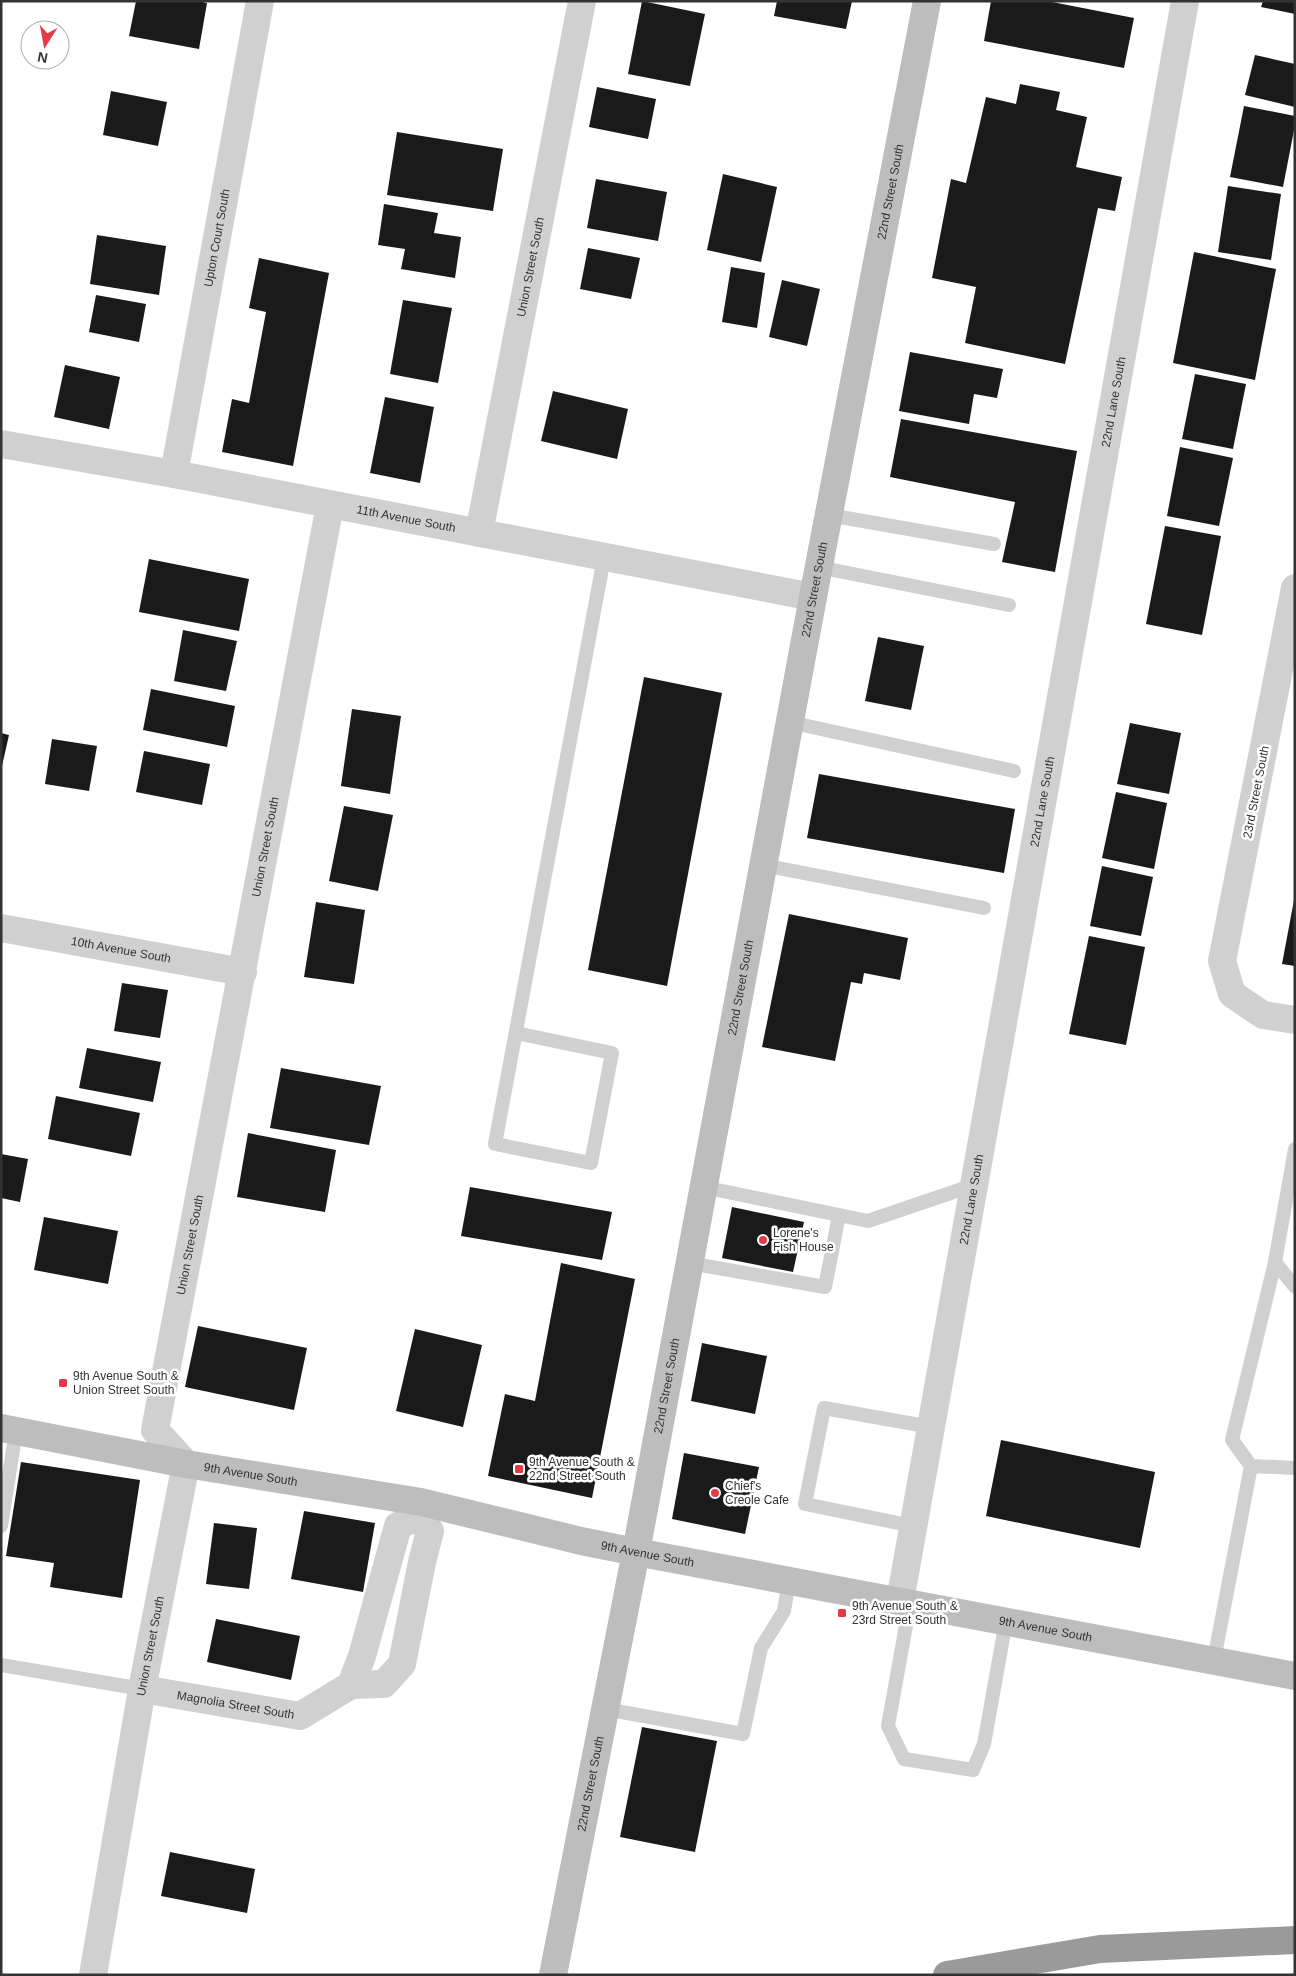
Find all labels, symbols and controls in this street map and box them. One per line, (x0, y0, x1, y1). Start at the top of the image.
north arrow (20, 20, 70, 70)
text: N (36, 49, 49, 67)
street label: 22nd Street South (875, 143, 907, 241)
street label: Upton Court South (201, 188, 233, 288)
street label: Union Street South (514, 216, 547, 318)
street label: 22nd Lane South (1099, 356, 1129, 448)
street label: 11th Avenue South (355, 502, 457, 535)
street label: 22nd Street South (799, 541, 830, 638)
street label: 23rd Street South (1240, 744, 1272, 840)
street label: 22nd Lane South (1027, 755, 1057, 848)
street label: Union Street South (249, 796, 282, 898)
street label: 10th Avenue South (70, 934, 172, 966)
street label: 22nd Street South (725, 939, 756, 1037)
street label: 22nd Lane South (957, 1153, 986, 1246)
street label: Union Street South (174, 1194, 206, 1296)
place label: Lorene's Fish House (773, 1226, 834, 1254)
marker: Lorene's Fish House (757, 1234, 769, 1246)
street label: 22nd Street South (651, 1337, 683, 1435)
place label: 9th Avenue South & Union Street South (73, 1369, 179, 1397)
marker: 9th Avenue South & Union Street South (57, 1377, 69, 1389)
place label: 9th Avenue South & 22nd Street South (529, 1455, 635, 1483)
street label: 9th Avenue South (203, 1460, 299, 1489)
marker: 9th Avenue South & 22nd Street South (513, 1463, 525, 1475)
place label: Chief's Creole Cafe (725, 1479, 789, 1507)
marker: Chief's Creole Cafe (709, 1487, 721, 1499)
street label: 9th Avenue South (600, 1538, 695, 1570)
street label: Union Street South (134, 1595, 167, 1697)
place label: 9th Avenue South & 23rd Street South (852, 1599, 958, 1627)
marker: 9th Avenue South & 23rd Street South (836, 1607, 848, 1619)
street label: 9th Avenue South (998, 1613, 1093, 1645)
street label: Magnolia Street South (176, 1688, 295, 1722)
street label: 22nd Street South (574, 1735, 607, 1833)

